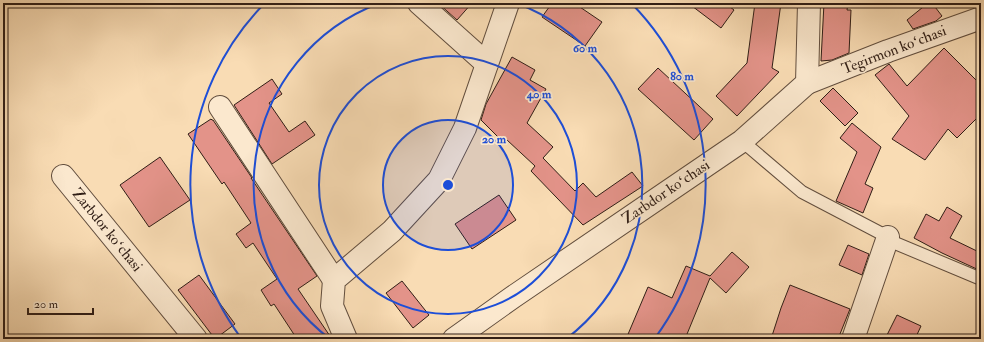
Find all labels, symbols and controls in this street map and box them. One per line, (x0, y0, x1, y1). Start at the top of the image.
street label: Tegirmon koʻchasi (839, 21, 949, 79)
text: 60 m (573, 41, 598, 56)
text: 80 m (670, 69, 694, 84)
text: 40 m (526, 87, 552, 102)
text: 20 m (482, 132, 507, 147)
street label: Zarbdor koʻchasi (618, 156, 714, 228)
centre of rings (441, 178, 455, 192)
street label: Zarbdor koʻchasi (68, 184, 146, 276)
scale bar (28, 290, 93, 316)
text: 20 m (34, 297, 59, 312)

